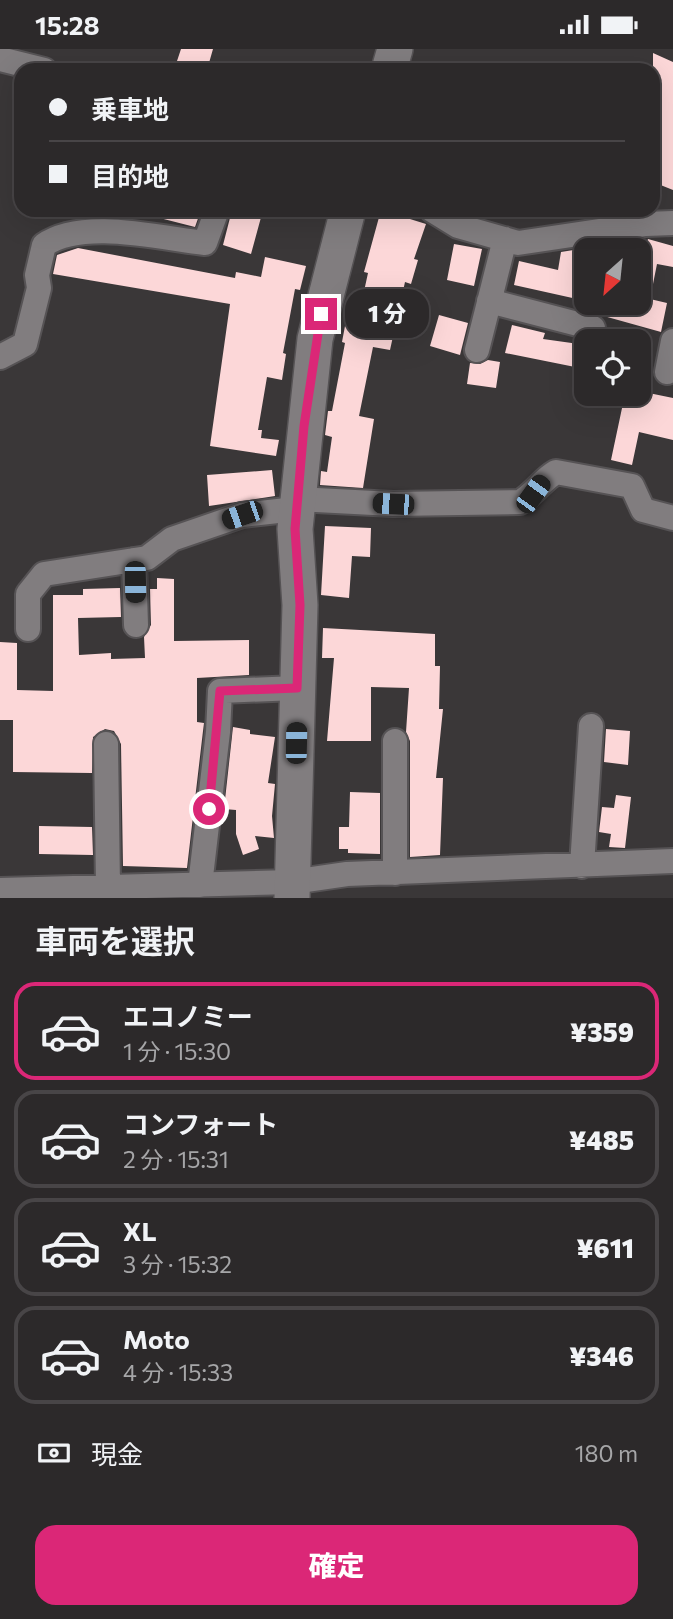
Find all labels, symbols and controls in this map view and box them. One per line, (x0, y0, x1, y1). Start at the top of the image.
text: 15:28 (35, 9, 100, 40)
text: 乗車地 (91, 93, 169, 124)
text: 目的地 (91, 160, 169, 191)
north arrow (574, 238, 651, 315)
map controls (574, 238, 651, 406)
callout: 1 分 (346, 289, 430, 339)
route end (305, 298, 337, 330)
text: 1 分 (368, 299, 406, 327)
button: locate (574, 329, 651, 406)
car (513, 471, 554, 517)
car (372, 492, 415, 516)
car (219, 498, 266, 532)
car (125, 561, 146, 603)
car (286, 722, 307, 764)
route start (193, 793, 225, 825)
text: 車両を選択 (35, 920, 195, 960)
icon: car (39, 1000, 102, 1063)
text: エコノミー (123, 1000, 253, 1031)
text: ¥359 (570, 1016, 634, 1047)
text: 1 分 · 15:30 (123, 1037, 231, 1065)
icon: car (39, 1108, 102, 1171)
text: コンフォート (123, 1108, 278, 1139)
text: ¥485 (569, 1124, 634, 1155)
text: 2 分 · 15:31 (123, 1145, 229, 1173)
text: XL (123, 1215, 157, 1246)
icon: car (39, 1216, 102, 1279)
text: ¥611 (577, 1232, 634, 1263)
text: 3 分 · 15:32 (123, 1250, 232, 1278)
text: Moto (123, 1323, 190, 1354)
icon: car (39, 1324, 102, 1387)
text: ¥346 (569, 1340, 634, 1371)
text: 4 分 · 15:33 (123, 1358, 233, 1386)
icon: cash (35, 1434, 73, 1472)
text: 現金 (91, 1438, 143, 1469)
text: 180 m (575, 1439, 638, 1467)
button: 確定 (35, 1525, 638, 1605)

